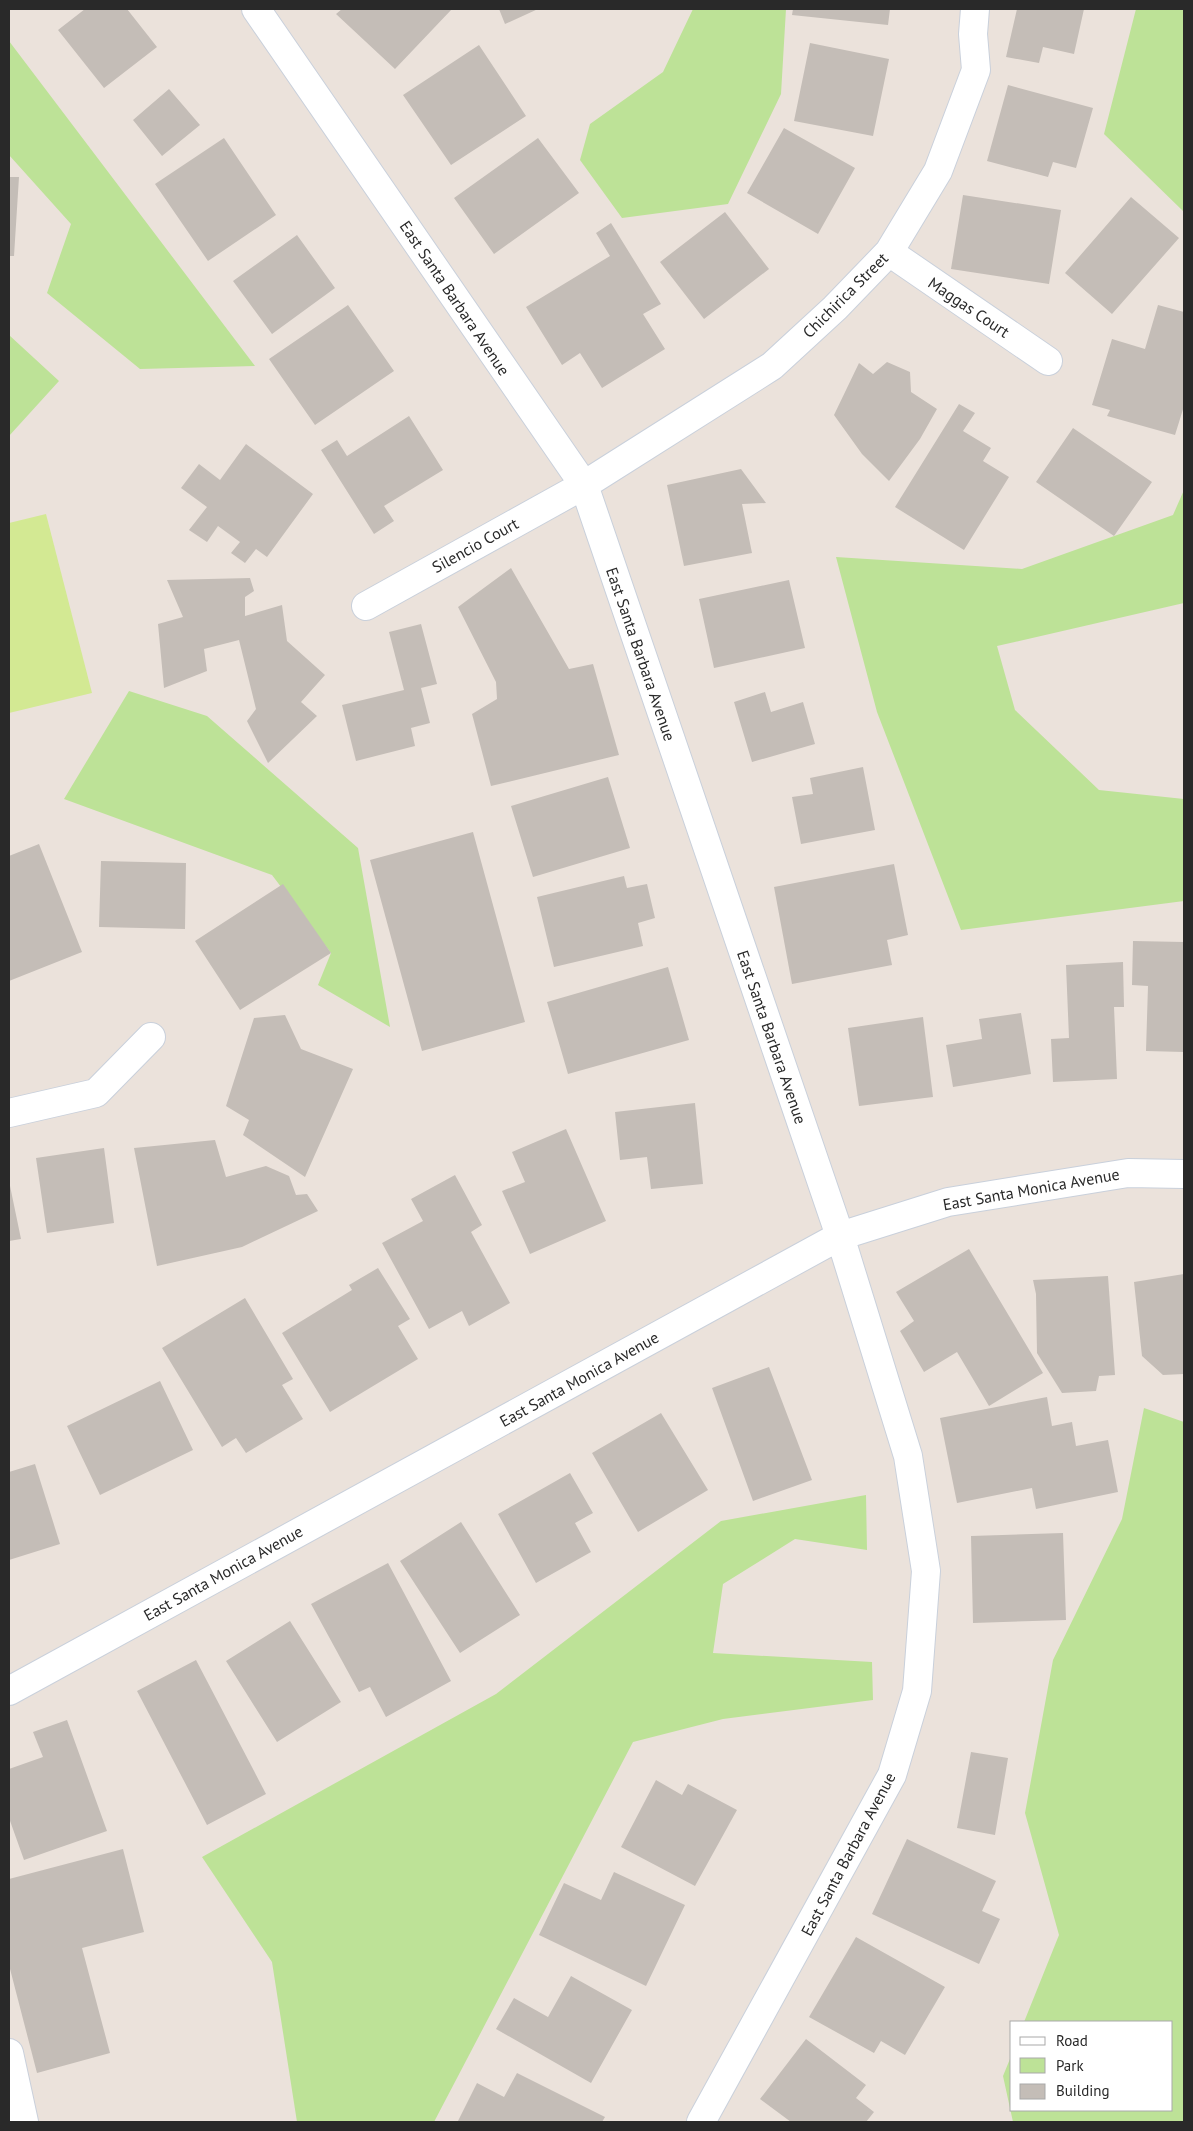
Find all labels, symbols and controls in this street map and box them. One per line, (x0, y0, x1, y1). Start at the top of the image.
street label: East Santa Barbara Avenue (396, 217, 514, 379)
street label: Chichirica Street (798, 248, 892, 342)
street label: Maggas Court (925, 272, 1014, 342)
street label: Silencio Court (428, 513, 522, 577)
street label: East Santa Barbara Avenue (602, 565, 680, 743)
street label: East Santa Barbara Avenue (733, 948, 811, 1126)
street label: East Santa Monica Avenue (941, 1164, 1121, 1214)
street label: East Santa Monica Avenue (496, 1327, 662, 1431)
street label: East Santa Monica Avenue (140, 1521, 306, 1625)
street label: East Santa Barbara Avenue (796, 1769, 900, 1939)
legend (1010, 2021, 1173, 2111)
text: Road (1056, 2031, 1088, 2050)
text: Park (1056, 2056, 1084, 2075)
text: Building (1056, 2081, 1110, 2100)

